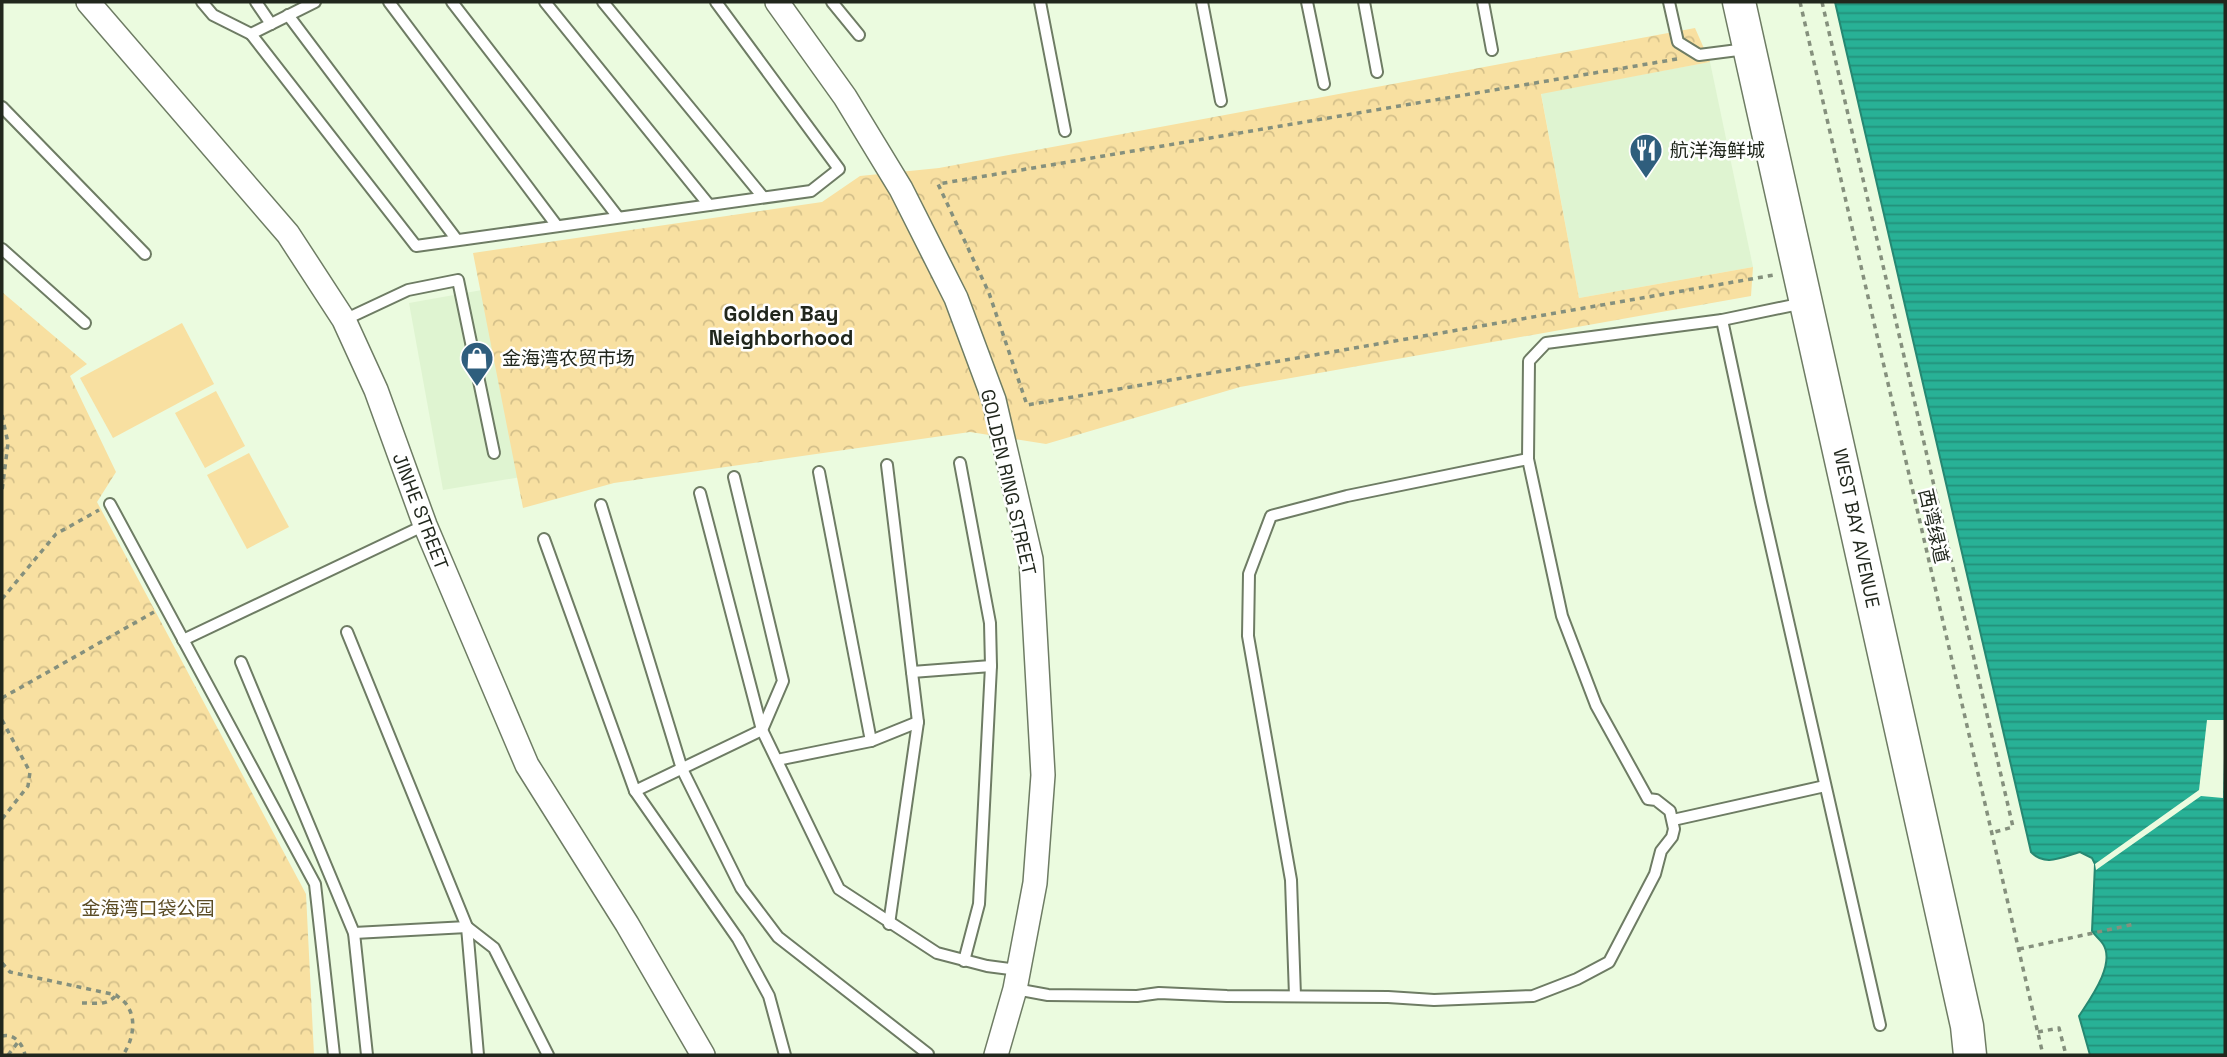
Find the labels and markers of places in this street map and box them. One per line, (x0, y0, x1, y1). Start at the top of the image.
restaurant icon: 航洋海鲜城 (1627, 131, 1665, 180)
place label: 航洋海鲜城 (1670, 138, 1765, 163)
shop icon: 金海湾农贸市场 (458, 339, 496, 388)
place label: 金海湾农贸市场 (502, 346, 635, 371)

